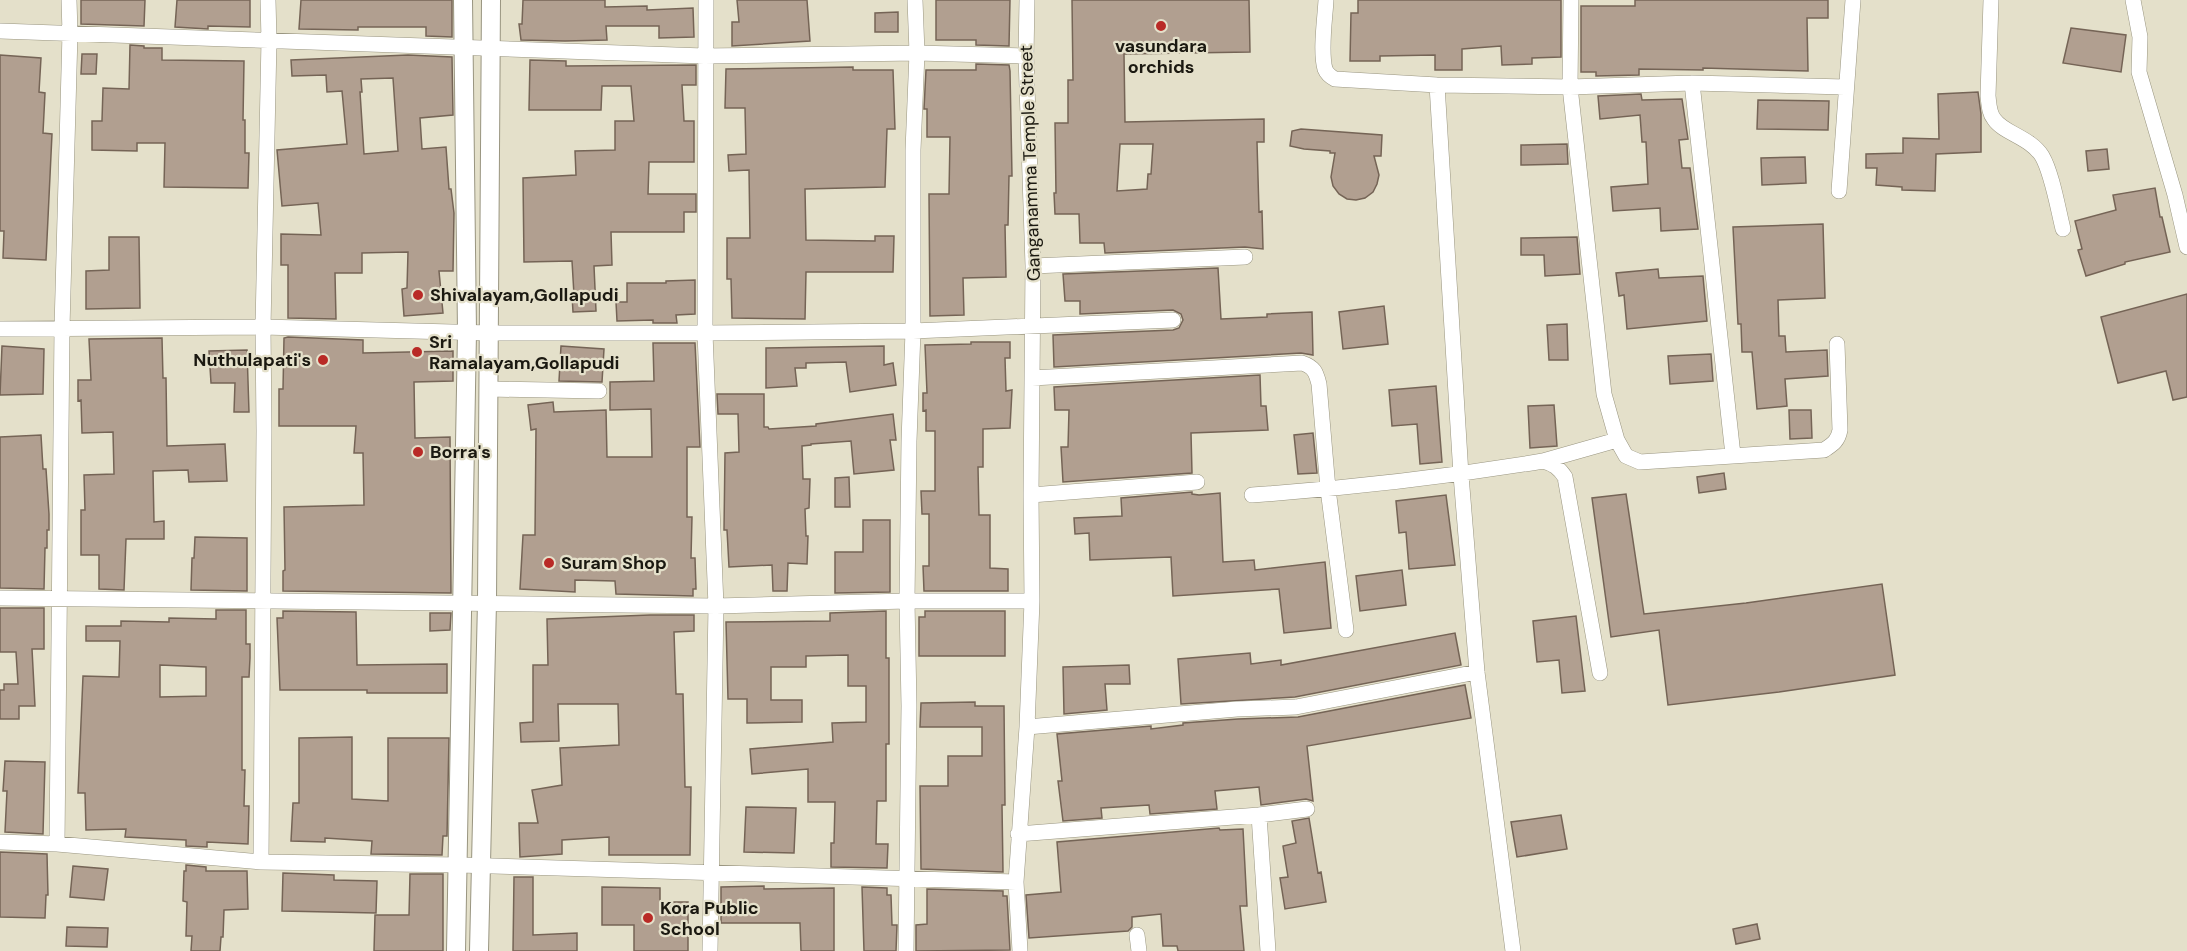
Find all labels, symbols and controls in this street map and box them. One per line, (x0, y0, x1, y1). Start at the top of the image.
marker: vasundara orchids (1154, 19, 1168, 33)
place label: vasundara orchids (1115, 34, 1207, 79)
street label: Ganganamma Temple Street (1014, 44, 1046, 282)
place label: Shivalayam,Gollapudi (430, 283, 619, 307)
marker: Shivalayam,Gollapudi (411, 288, 425, 302)
place label: Sri Ramalayam,Gollapudi (429, 330, 620, 375)
marker: Sri Ramalayam,Gollapudi (410, 345, 424, 359)
place label: Nuthulapati's (193, 348, 311, 372)
marker: Nuthulapati's (316, 353, 330, 367)
place label: Borra's (430, 440, 491, 464)
marker: Borra's (411, 445, 425, 459)
place label: Suram Shop (561, 551, 667, 575)
marker: Suram Shop (542, 556, 556, 570)
place label: Kora Public School (660, 896, 759, 941)
marker: Kora Public School (641, 911, 655, 925)

